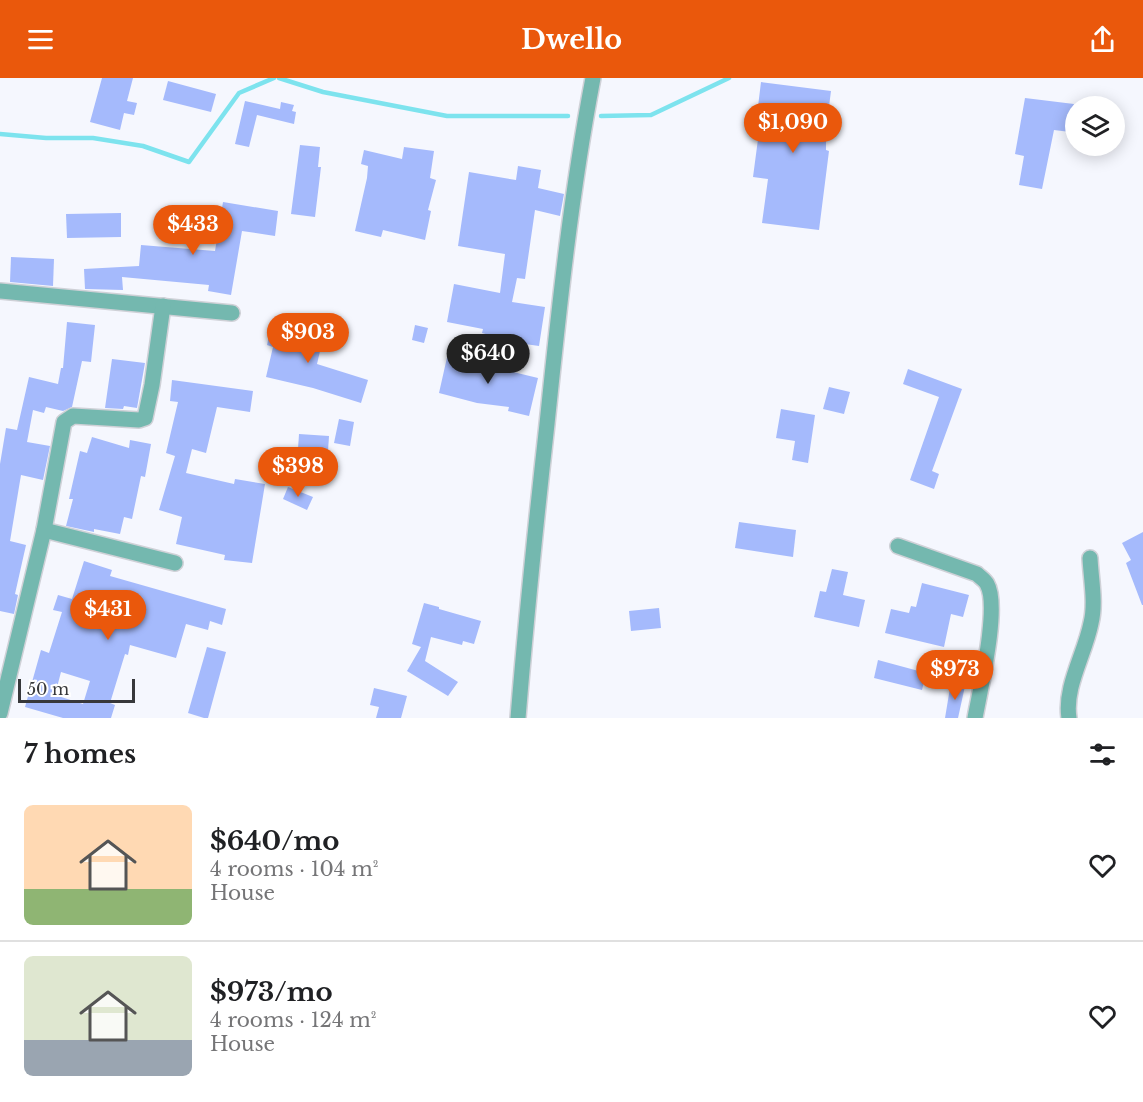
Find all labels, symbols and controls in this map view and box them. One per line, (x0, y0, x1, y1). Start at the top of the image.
icon: menu (24, 23, 57, 56)
text: Dwello (521, 23, 622, 56)
icon: share (1086, 23, 1119, 56)
map controls (1065, 96, 1125, 156)
button: layers (1065, 96, 1125, 156)
pin: $1,090 (744, 103, 842, 154)
text: $1,090 (758, 110, 828, 134)
pin: $433 (157, 205, 229, 256)
text: $433 (167, 212, 219, 236)
pin: $903 (272, 313, 344, 364)
text: $903 (281, 320, 335, 344)
pin: $640 (452, 334, 524, 385)
text: $640 (461, 341, 515, 365)
pin: $398 (262, 447, 334, 498)
text: $398 (272, 454, 324, 478)
pin: $431 (72, 590, 144, 641)
text: $431 (84, 597, 132, 621)
pin: $973 (919, 650, 991, 701)
text: $973 (930, 657, 980, 681)
scale bar (18, 676, 135, 704)
text: 50 m (27, 679, 69, 699)
text: 7 homes (24, 738, 136, 770)
icon: filters (1086, 738, 1119, 771)
text: $640/mo (210, 825, 339, 857)
icon: home (72, 829, 144, 901)
icon: heart (1086, 849, 1119, 882)
text: 4 rooms · 104 m² (210, 857, 378, 881)
text: House (210, 881, 275, 905)
text: $973/mo (210, 976, 333, 1008)
icon: home (72, 980, 144, 1052)
icon: heart (1086, 1000, 1119, 1033)
text: 4 rooms · 124 m² (210, 1008, 376, 1032)
text: House (210, 1032, 275, 1056)

